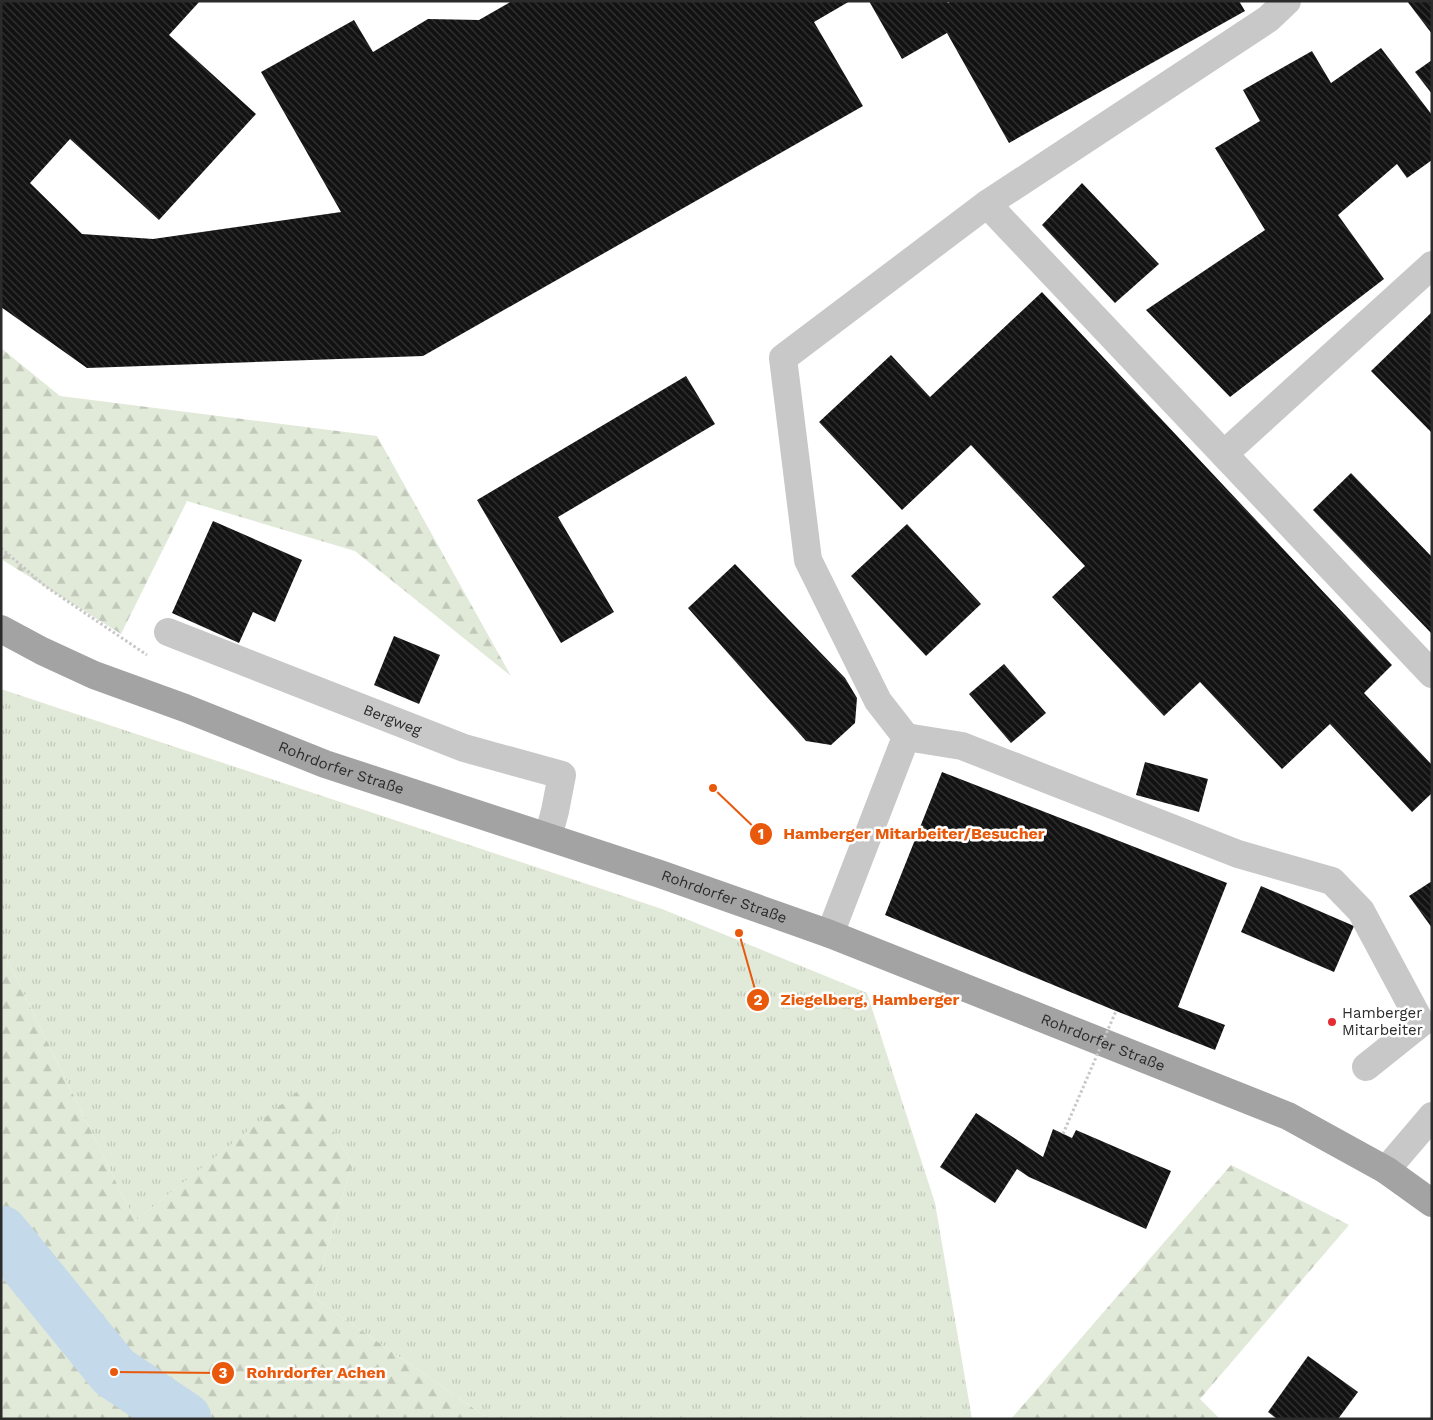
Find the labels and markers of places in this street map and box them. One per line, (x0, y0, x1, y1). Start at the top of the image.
callout: Hamberger Mitarbeiter/Besucher (748, 818, 1055, 849)
callout: Ziegelberg, Hamberger (746, 984, 970, 1015)
place label: Hamberger Mitarbeiter (1342, 1004, 1423, 1039)
marker: Hamberger Mitarbeiter (1326, 1016, 1338, 1028)
callout: Rohrdorfer Achen (211, 1357, 396, 1388)

